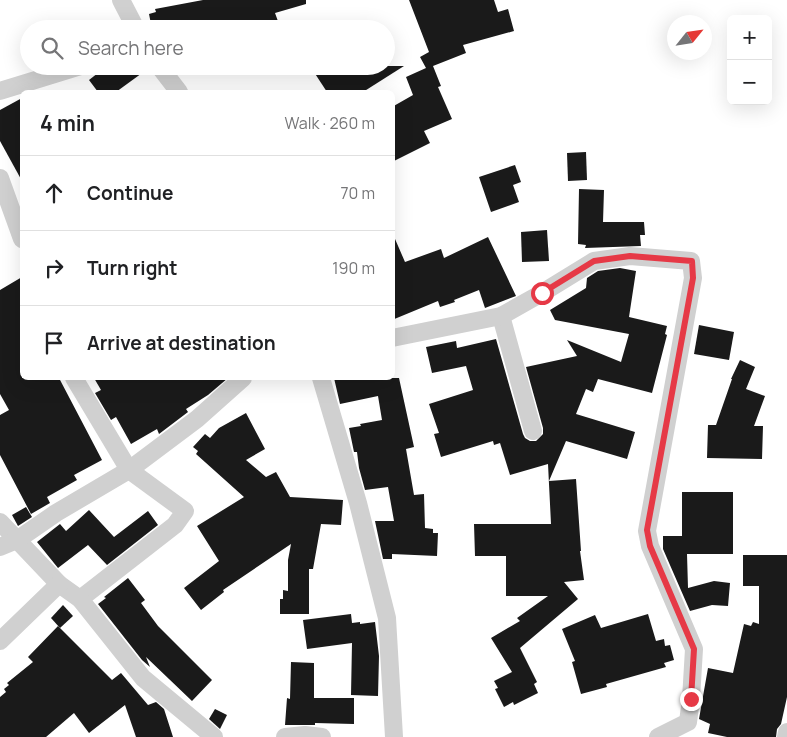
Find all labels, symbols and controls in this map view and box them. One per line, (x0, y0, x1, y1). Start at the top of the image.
north arrow (667, 15, 712, 60)
map controls (727, 15, 772, 105)
button: + (727, 15, 772, 60)
search box (20, 20, 395, 75)
icon: search (38, 34, 66, 62)
text: Search here (78, 35, 184, 61)
button: − (727, 60, 772, 105)
text: 4 min (40, 109, 95, 137)
text: Walk · 260 m (285, 112, 375, 134)
icon: ahead (40, 179, 68, 207)
text: Continue (87, 180, 173, 206)
text: 70 m (340, 182, 375, 204)
icon: right (40, 254, 68, 282)
text: Turn right (87, 255, 177, 281)
text: 190 m (332, 257, 375, 279)
route start (531, 282, 554, 305)
icon: arrive (40, 329, 68, 357)
text: Arrive at destination (87, 330, 276, 356)
route end (680, 688, 703, 711)

